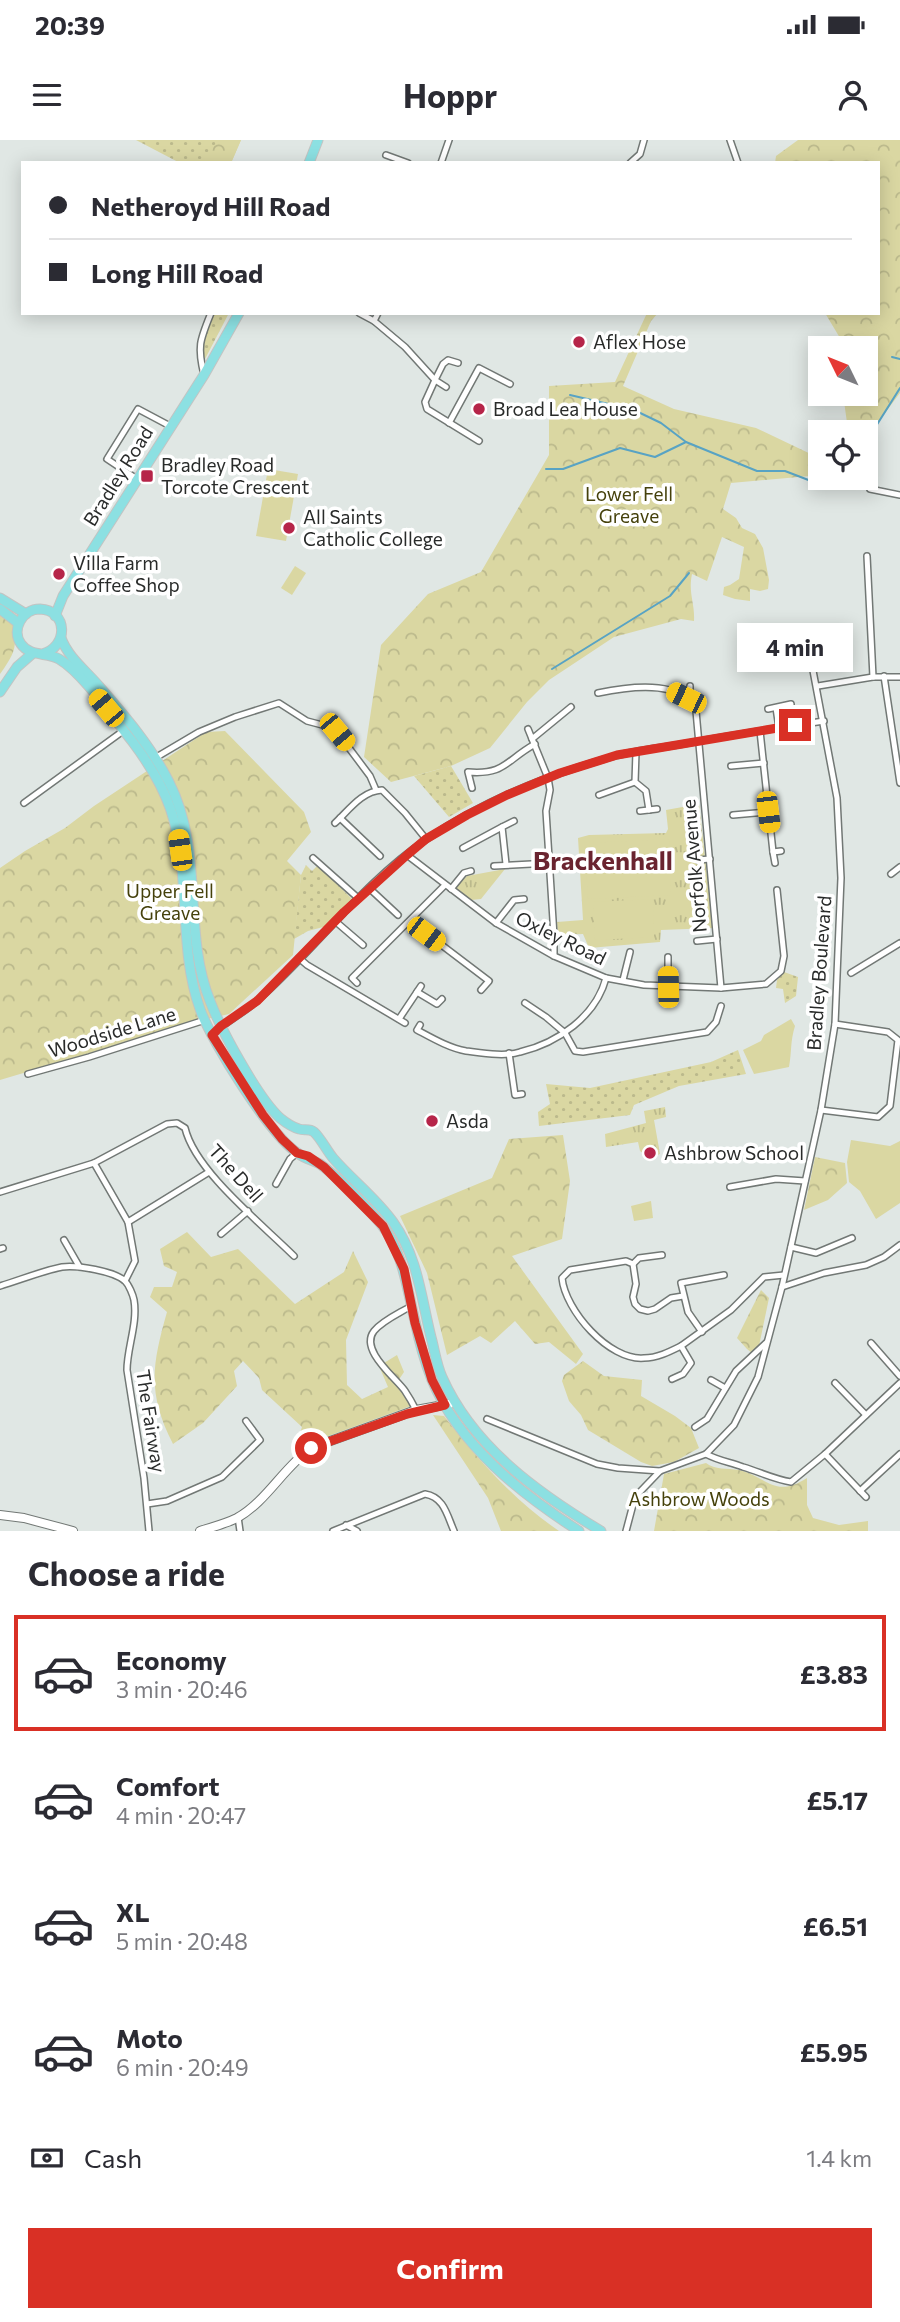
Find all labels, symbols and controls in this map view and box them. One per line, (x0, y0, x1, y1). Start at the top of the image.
text: 20:39 (35, 9, 105, 40)
text: Hoppr (403, 75, 497, 115)
icon: menu (28, 76, 66, 114)
icon: person (834, 76, 872, 114)
text: Netheroyd Hill Road (91, 190, 331, 221)
text: Long Hill Road (91, 257, 263, 288)
place label: Aflex Hose (593, 330, 686, 353)
marker: Aflex Hose (571, 334, 587, 350)
north arrow (808, 336, 878, 406)
map controls (808, 336, 878, 490)
place label: Broad Lea House (493, 397, 638, 420)
marker: Broad Lea House (471, 401, 487, 417)
button: locate (808, 420, 878, 490)
street label: Bradley Road (78, 422, 157, 530)
place label: Bradley Road Torcote Crescent (161, 453, 309, 498)
marker: Bradley Road Torcote Crescent (139, 468, 155, 484)
park label: Lower Fell Greave (585, 482, 673, 527)
place label: All Saints Catholic College (303, 505, 443, 550)
marker: All Saints Catholic College (281, 520, 297, 536)
place label: Villa Farm Coffee Shop (73, 551, 180, 596)
marker: Villa Farm Coffee Shop (51, 566, 67, 582)
callout: 4 min (737, 624, 853, 672)
text: 4 min (766, 633, 824, 661)
car (663, 679, 710, 717)
car (85, 685, 128, 731)
car (316, 709, 359, 755)
route end (779, 709, 811, 741)
car (756, 790, 781, 834)
street label: Norfolk Avenue (676, 798, 711, 934)
car (167, 828, 194, 872)
district label: Brackenhall (533, 844, 673, 875)
park label: Upper Fell Greave (126, 879, 214, 924)
street label: Bradley Boulevard (802, 895, 835, 1051)
street label: Oxley Road (512, 906, 610, 969)
car (403, 913, 450, 955)
car (658, 966, 679, 1008)
street label: Woodside Lane (46, 1001, 178, 1062)
place label: Asda (446, 1109, 489, 1132)
marker: Asda (424, 1113, 440, 1129)
street label: The Dell (204, 1139, 268, 1207)
place label: Ashbrow School (664, 1141, 804, 1164)
marker: Ashbrow School (642, 1145, 658, 1161)
street label: The Fairway (132, 1368, 171, 1474)
route start (295, 1432, 327, 1464)
park label: Ashbrow Woods (628, 1487, 770, 1510)
text: Choose a ride (28, 1553, 225, 1593)
icon: car (32, 1642, 95, 1705)
text: Economy (116, 1644, 227, 1675)
text: £3.83 (800, 1658, 868, 1689)
text: 3 min · 20:46 (116, 1675, 248, 1703)
icon: car (32, 1768, 95, 1831)
text: Comfort (116, 1770, 219, 1801)
text: £5.17 (806, 1784, 868, 1815)
text: 4 min · 20:47 (116, 1801, 246, 1829)
icon: car (32, 1894, 95, 1957)
text: XL (116, 1896, 150, 1927)
text: £6.51 (803, 1910, 868, 1941)
text: 5 min · 20:48 (116, 1927, 248, 1955)
icon: car (32, 2020, 95, 2083)
text: Moto (116, 2022, 183, 2053)
text: £5.95 (800, 2036, 868, 2067)
text: 6 min · 20:49 (116, 2053, 249, 2081)
icon: cash (28, 2139, 66, 2177)
text: Cash (84, 2142, 142, 2173)
text: 1.4 km (806, 2144, 872, 2172)
button: Confirm (28, 2228, 872, 2308)

